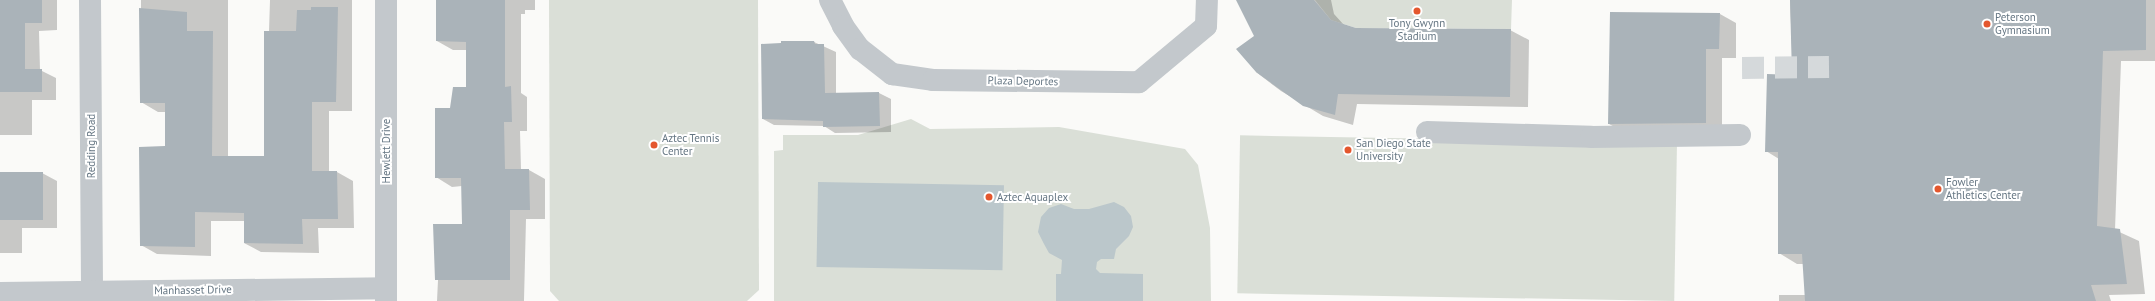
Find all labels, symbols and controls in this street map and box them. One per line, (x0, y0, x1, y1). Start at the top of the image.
marker: Tony Gwynn Stadium (1412, 6, 1422, 16)
place label: Peterson Gymnasium (1995, 11, 2050, 37)
place label: Tony Gwynn Stadium (1389, 17, 1445, 43)
marker: Peterson Gymnasium (1982, 19, 1992, 29)
street label: Plaza Deportes (988, 74, 1058, 88)
street label: Redding Road (84, 114, 98, 178)
street label: Hewlett Drive (379, 119, 393, 183)
place label: Aztec Tennis Center (662, 132, 720, 158)
place label: San Diego State University (1356, 137, 1431, 163)
marker: Aztec Tennis Center (649, 140, 659, 150)
marker: San Diego State University (1343, 145, 1353, 155)
place label: Fowler Athletics Center (1946, 176, 2020, 202)
marker: Fowler Athletics Center (1933, 184, 1943, 194)
place label: Aztec Aquaplex (997, 190, 1069, 204)
marker: Aztec Aquaplex (984, 192, 994, 202)
street label: Manhasset Drive (154, 283, 232, 297)

